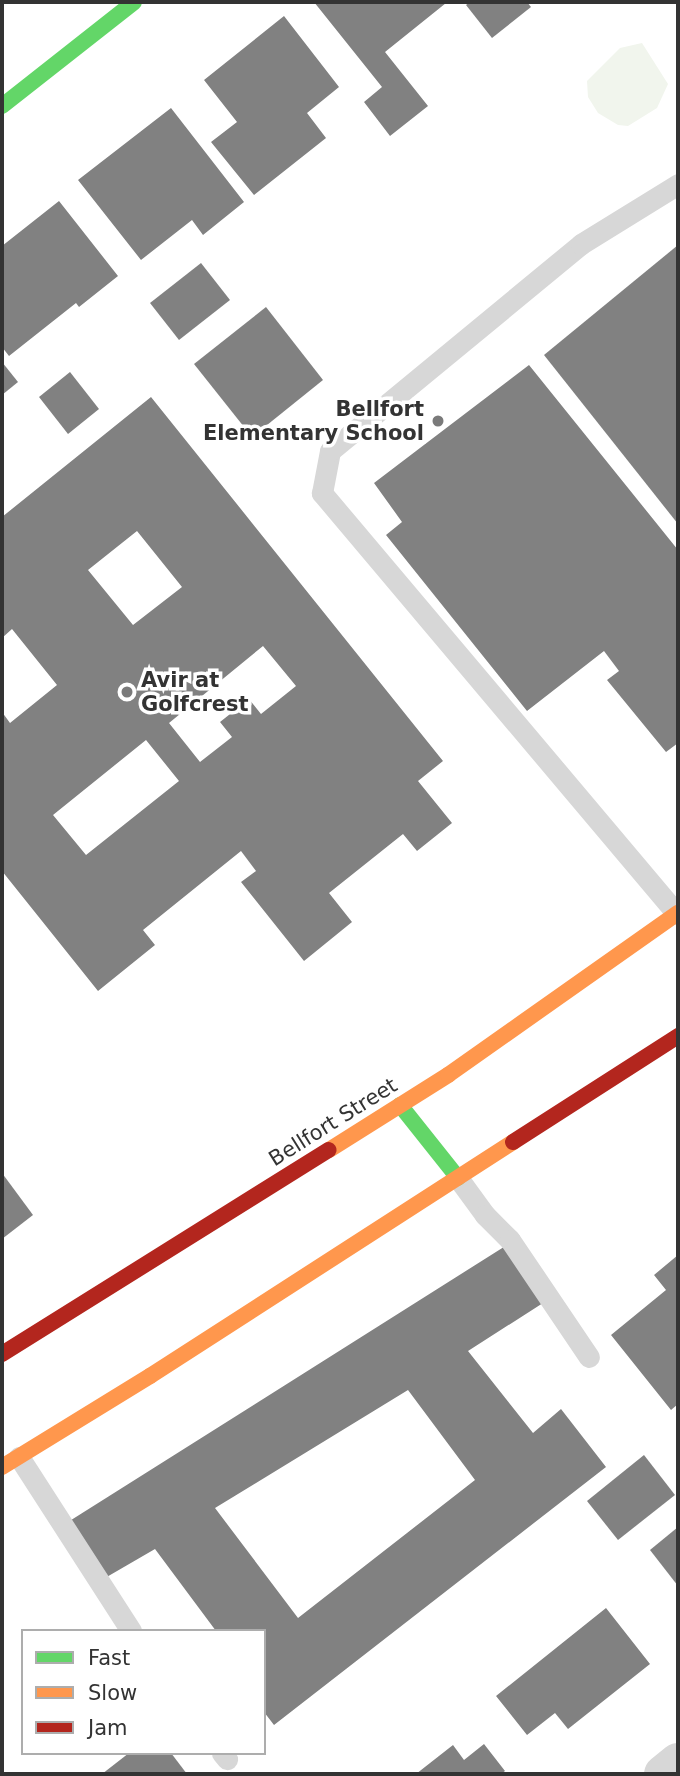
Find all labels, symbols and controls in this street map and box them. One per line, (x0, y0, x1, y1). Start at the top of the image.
place label: Bellfort Elementary School (203, 396, 424, 446)
marker: Bellfort Elementary School (430, 413, 446, 429)
place label: Avir at Golfcrest (141, 667, 249, 717)
marker: Avir at Golfcrest (119, 684, 135, 700)
street label: Bellfort Street (264, 1072, 402, 1172)
legend (21, 1629, 266, 1755)
text: Fast (88, 1646, 130, 1670)
text: Slow (88, 1681, 137, 1705)
text: Jam (88, 1716, 128, 1740)

